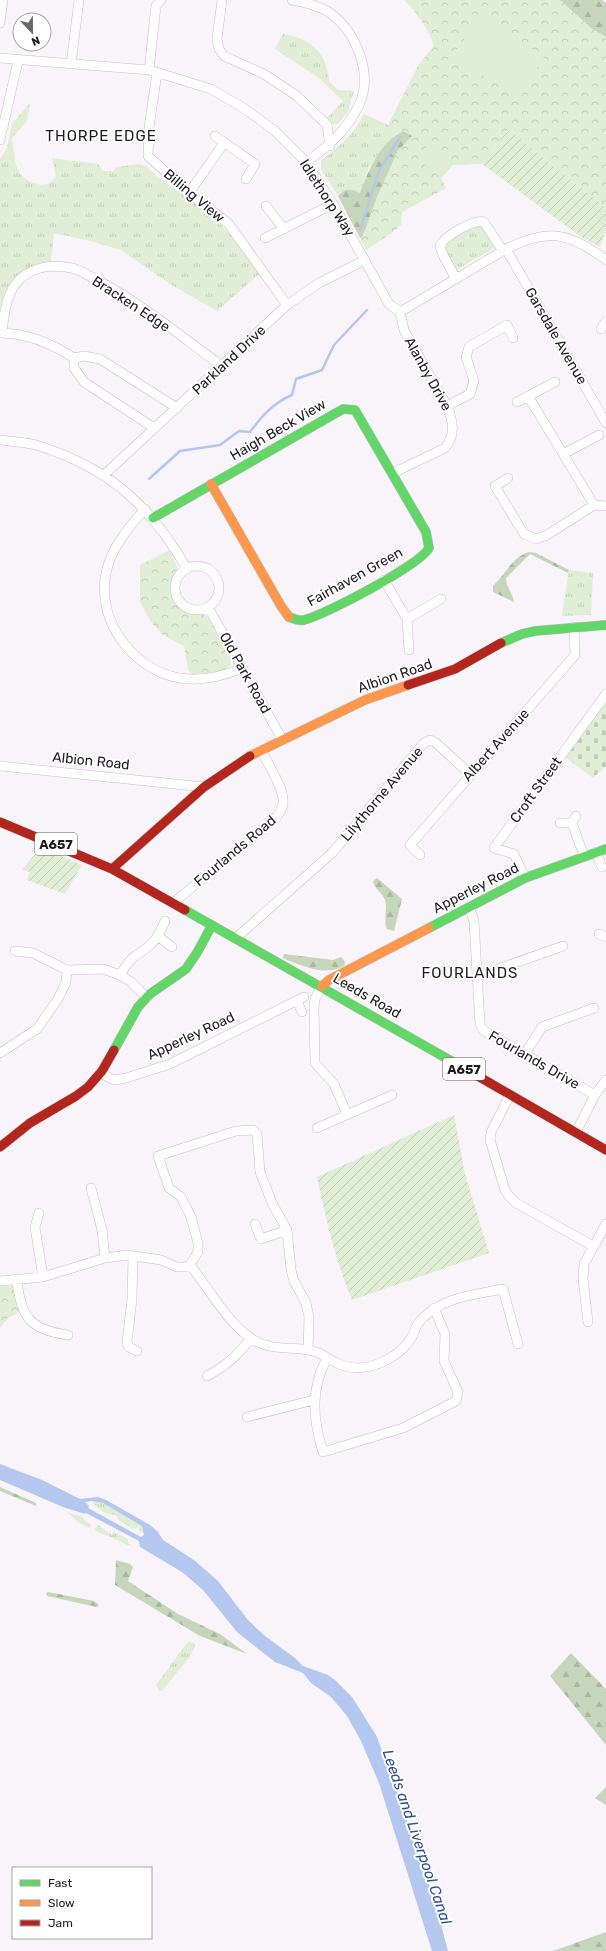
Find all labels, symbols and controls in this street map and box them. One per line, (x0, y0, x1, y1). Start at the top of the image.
north arrow (12, 12, 52, 52)
text: N (29, 33, 42, 48)
district label: THORPE EDGE (45, 127, 157, 145)
street label: Idlethorp Way (296, 156, 358, 240)
street label: Billing View (160, 166, 228, 226)
street label: Bracken Edge (89, 272, 173, 336)
street label: Garsdale Avenue (521, 284, 591, 388)
street label: Parkland Drive (189, 322, 269, 398)
street label: Alanby Drive (401, 334, 455, 414)
street label: Haigh Beck View (227, 396, 329, 464)
street label: Fairhaven Green (304, 544, 406, 610)
street label: Old Park Road (216, 629, 274, 717)
street label: Albion Road (356, 655, 434, 697)
street label: Albert Avenue (459, 705, 533, 785)
street label: Lilythorne Avenue (338, 743, 427, 845)
street label: Albion Road (52, 748, 130, 774)
street label: Croft Street (506, 753, 566, 826)
street label: Fourlands Road (191, 812, 279, 890)
road number: A657 (35, 833, 77, 855)
street label: Apperley Road (430, 859, 522, 917)
district label: FOURLANDS (422, 964, 518, 982)
street label: Leeds Road (330, 970, 404, 1022)
street label: Apperley Road (145, 1008, 237, 1064)
street label: Fourlands Drive (486, 1027, 583, 1093)
road number: A657 (443, 1058, 485, 1080)
water label: Leeds and Liverpool Canal (379, 1747, 456, 1927)
legend (12, 1867, 152, 1939)
text: Fast (48, 1876, 72, 1890)
text: Slow (48, 1896, 75, 1910)
text: Jam (48, 1916, 73, 1930)

